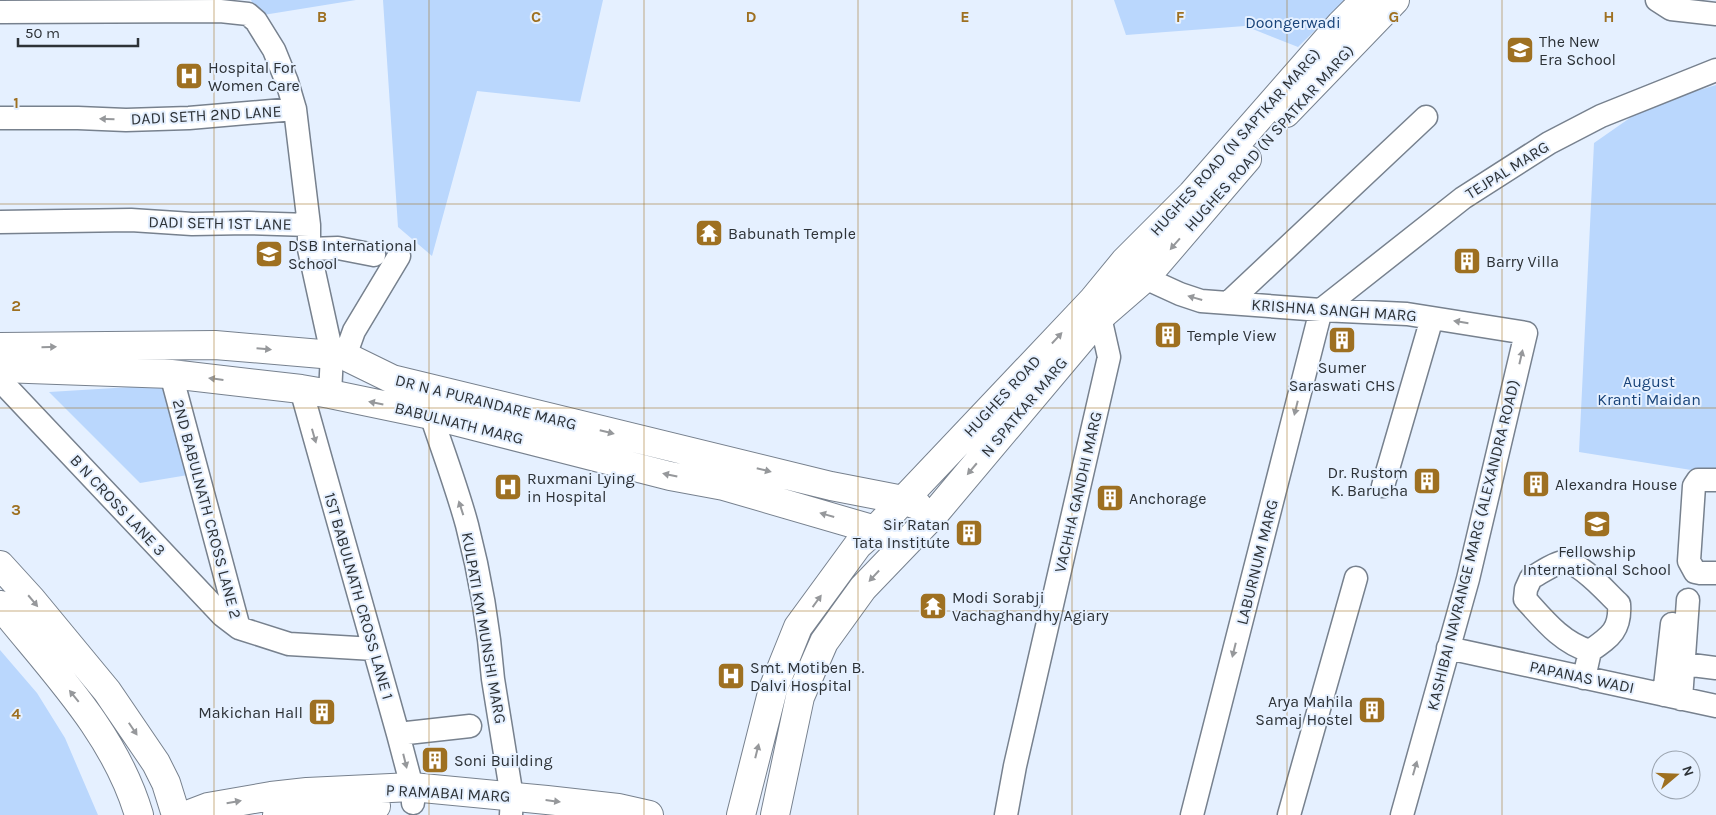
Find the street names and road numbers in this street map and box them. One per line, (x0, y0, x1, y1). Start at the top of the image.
street label: HUGHES ROAD (N SPATKAR MARG) (1180, 41, 1358, 235)
street label: HUGHES ROAD (N SAPTKAR MARG) (1146, 44, 1324, 240)
street label: DADI SETH 2ND LANE (130, 102, 282, 128)
street label: TEJPAL MARG (1462, 137, 1552, 203)
street label: DADI SETH 1ST LANE (148, 212, 292, 234)
street label: KRISHNA SANGH MARG (1251, 295, 1417, 325)
street label: HUGHES ROAD (959, 351, 1045, 441)
street label: N SPATKAR MARG (977, 353, 1071, 461)
street label: DR N A PURANDARE MARG (393, 370, 579, 434)
street label: KASHIBAI NAVRANGE MARG (ALEXANDRA ROAD) (1423, 378, 1523, 712)
street label: 2ND BABULNATH CROSS LANE 2 (169, 397, 245, 621)
street label: BABULNATH MARG (393, 398, 525, 448)
street label: VACHHA GANDHI MARG (1050, 410, 1106, 574)
street label: B N CROSS LANE 3 (66, 450, 170, 560)
street label: 1ST BABULNATH CROSS LANE 1 (320, 490, 398, 702)
street label: LABURNUM MARG (1232, 497, 1282, 627)
street label: KULPATI KM MUNSHI MARG (458, 531, 510, 725)
street label: PAPANAS WADI (1528, 657, 1636, 697)
street label: P RAMABAI MARG (385, 780, 511, 806)

